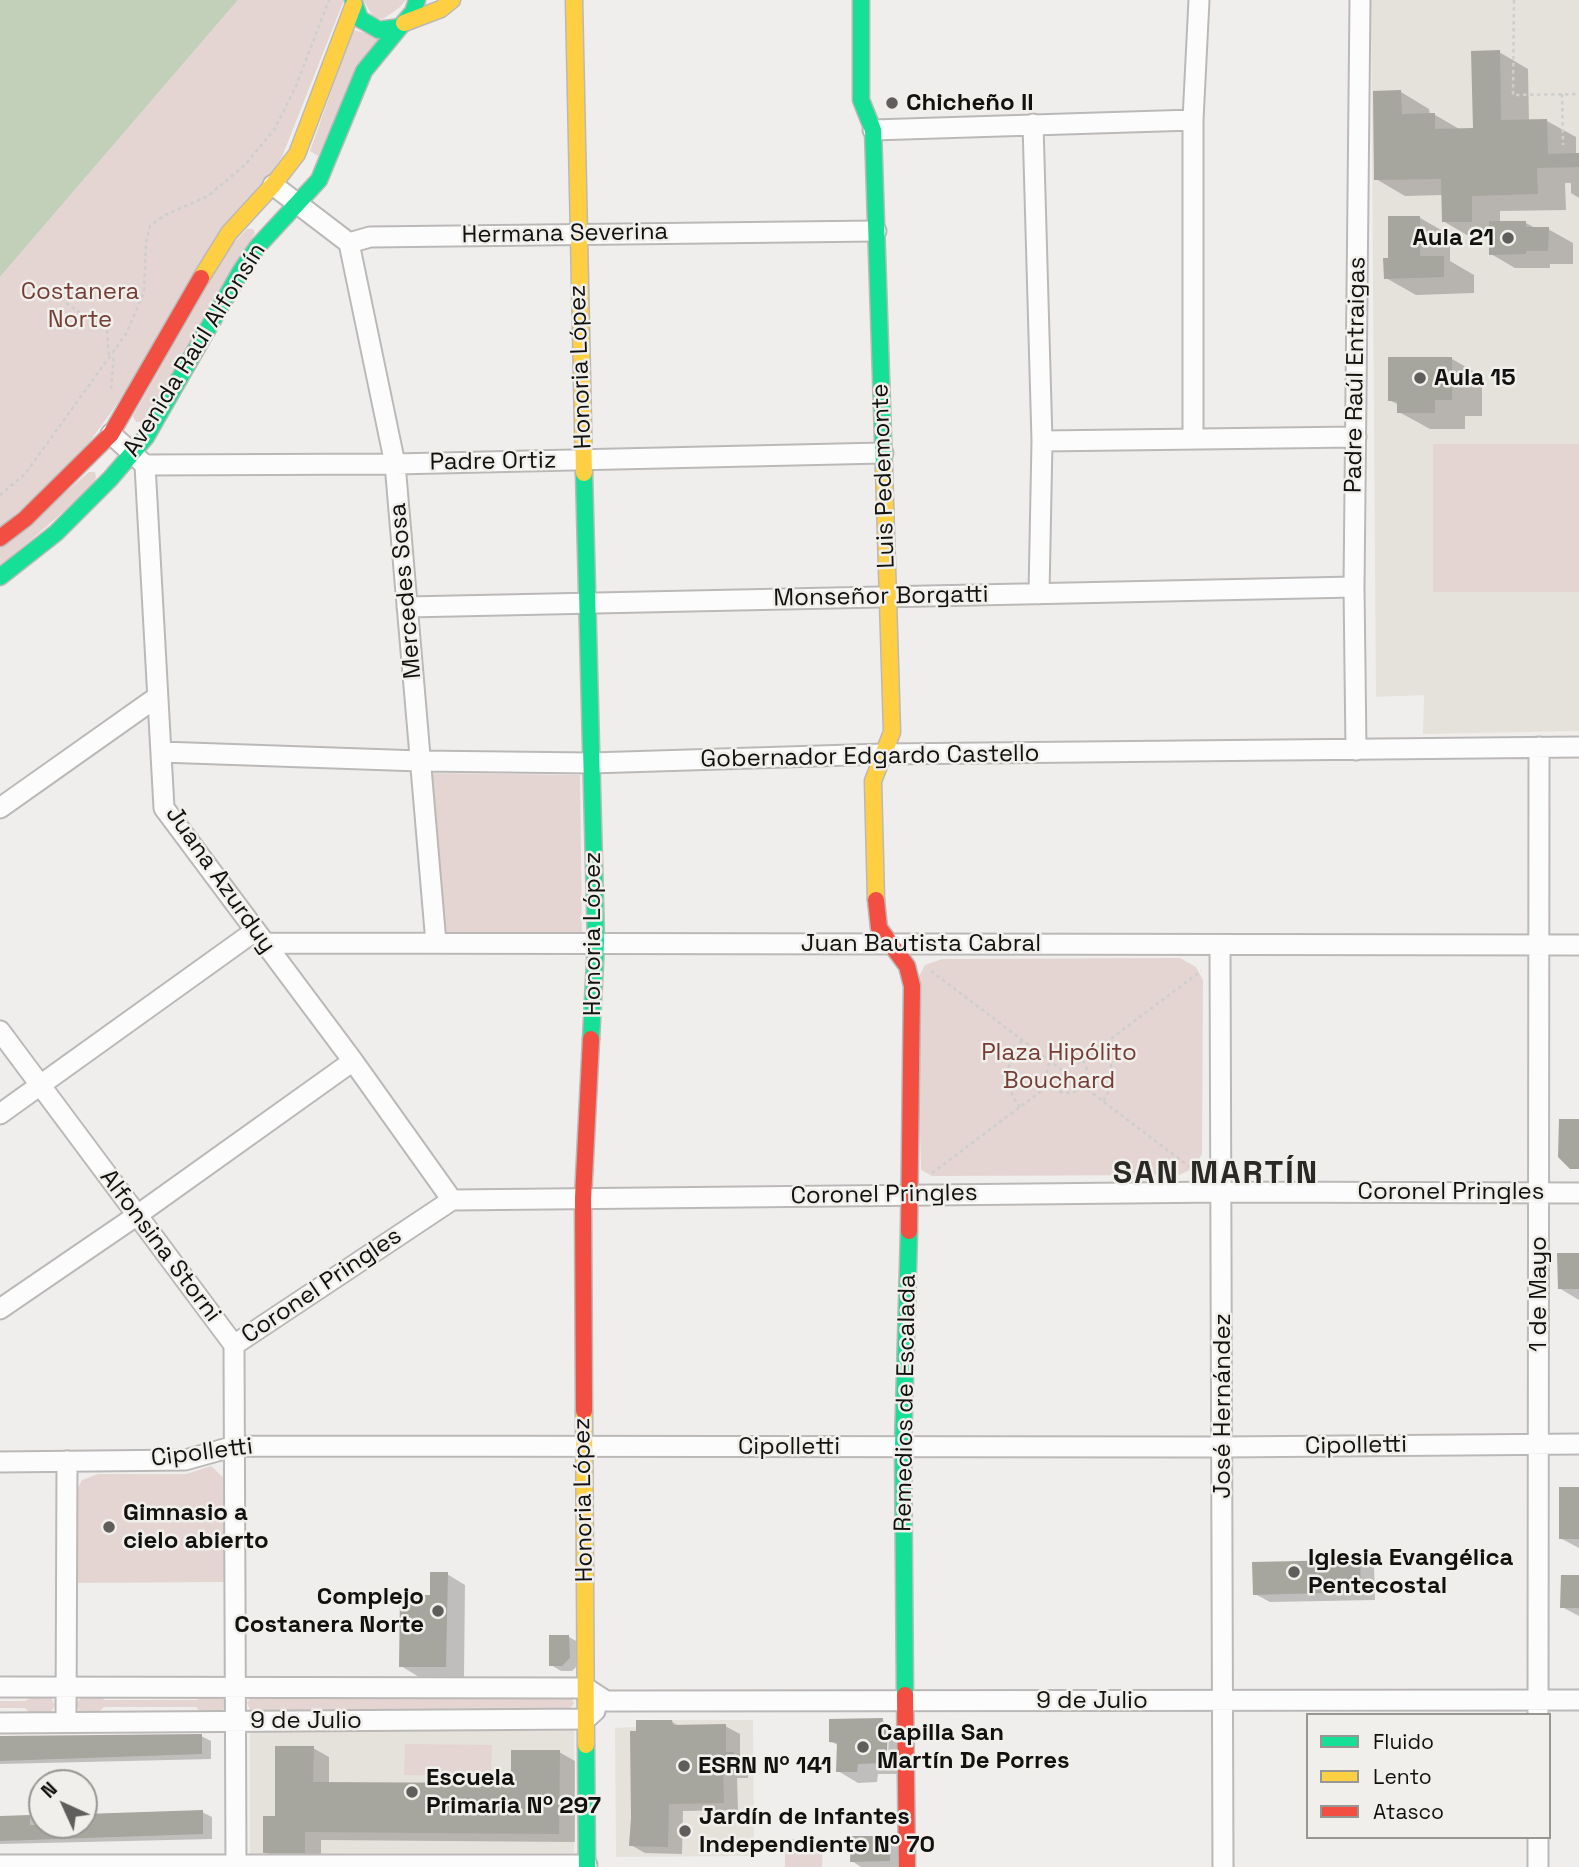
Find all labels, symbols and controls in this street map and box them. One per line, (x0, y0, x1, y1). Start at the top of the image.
place label: Chicheño II (906, 89, 1034, 117)
marker: Chicheño II (884, 95, 900, 111)
street label: Hermana Severina (461, 218, 669, 250)
place label: Aula 21 (1413, 224, 1494, 252)
marker: Aula 21 (1500, 230, 1516, 246)
street label: Avenida Raúl Alfonsín (117, 238, 273, 462)
street label: Padre Raúl Entraigas (1340, 257, 1372, 493)
park label: Costanera Norte (21, 278, 139, 334)
street label: Honoria López (564, 284, 598, 450)
place label: Aula 15 (1434, 364, 1516, 392)
marker: Aula 15 (1412, 370, 1428, 386)
street label: Luis Pedemonte (866, 383, 902, 569)
street label: Padre Ortiz (429, 446, 557, 478)
street label: Mercedes Sosa (384, 502, 428, 680)
street label: Monseñor Borgatti (773, 581, 989, 613)
street label: Gobernador Edgardo Castello (700, 740, 1040, 774)
street label: Juana Azurduy (159, 801, 281, 959)
street label: Honoria López (579, 852, 607, 1016)
street label: Juan Bautista Cabral (801, 930, 1041, 958)
park label: Plaza Hipólito Bouchard (981, 1039, 1137, 1095)
district label: SAN MARTÍN (1114, 1155, 1318, 1193)
street label: Alfonsina Storni (93, 1164, 227, 1328)
street label: Coronel Pringles (1358, 1178, 1544, 1206)
street label: Coronel Pringles (790, 1179, 978, 1211)
street label: Coronel Pringles (236, 1222, 408, 1350)
street label: 1 de Mayo (1525, 1236, 1553, 1352)
street label: Remedios de Escalada (889, 1274, 923, 1532)
street label: José Hernández (1209, 1313, 1237, 1499)
street label: Honoria López (568, 1417, 600, 1583)
street label: Cipolletti (1305, 1431, 1407, 1461)
street label: Cipolletti (150, 1432, 254, 1474)
street label: Cipolletti (738, 1433, 840, 1461)
place label: Gimnasio a cielo abierto (123, 1499, 269, 1555)
marker: Gimnasio a cielo abierto (101, 1519, 117, 1535)
place label: Iglesia Evangélica Pentecostal (1308, 1544, 1513, 1600)
marker: Iglesia Evangélica Pentecostal (1286, 1564, 1302, 1580)
place label: Complejo Costanera Norte (234, 1583, 424, 1639)
marker: Complejo Costanera Norte (430, 1603, 446, 1619)
street label: 9 de Julio (1036, 1687, 1148, 1715)
street label: 9 de Julio (250, 1707, 362, 1735)
legend (1306, 1713, 1551, 1839)
place label: Capilla San Martín De Porres (877, 1719, 1070, 1775)
text: Fluido (1373, 1728, 1434, 1755)
marker: Capilla San Martín De Porres (855, 1739, 871, 1755)
place label: ESRN Nº 141 (698, 1752, 832, 1780)
marker: ESRN Nº 141 (676, 1758, 692, 1774)
text: Lento (1373, 1763, 1432, 1790)
place label: Escuela Primaria Nº 297 (426, 1764, 601, 1820)
north arrow (28, 1769, 98, 1839)
text: N (36, 1777, 63, 1804)
marker: Escuela Primaria Nº 297 (404, 1784, 420, 1800)
text: Atasco (1373, 1798, 1444, 1825)
place label: Jardín de Infantes Independiente Nº 70 (699, 1803, 935, 1859)
marker: Jardín de Infantes Independiente Nº 70 (677, 1823, 693, 1839)

